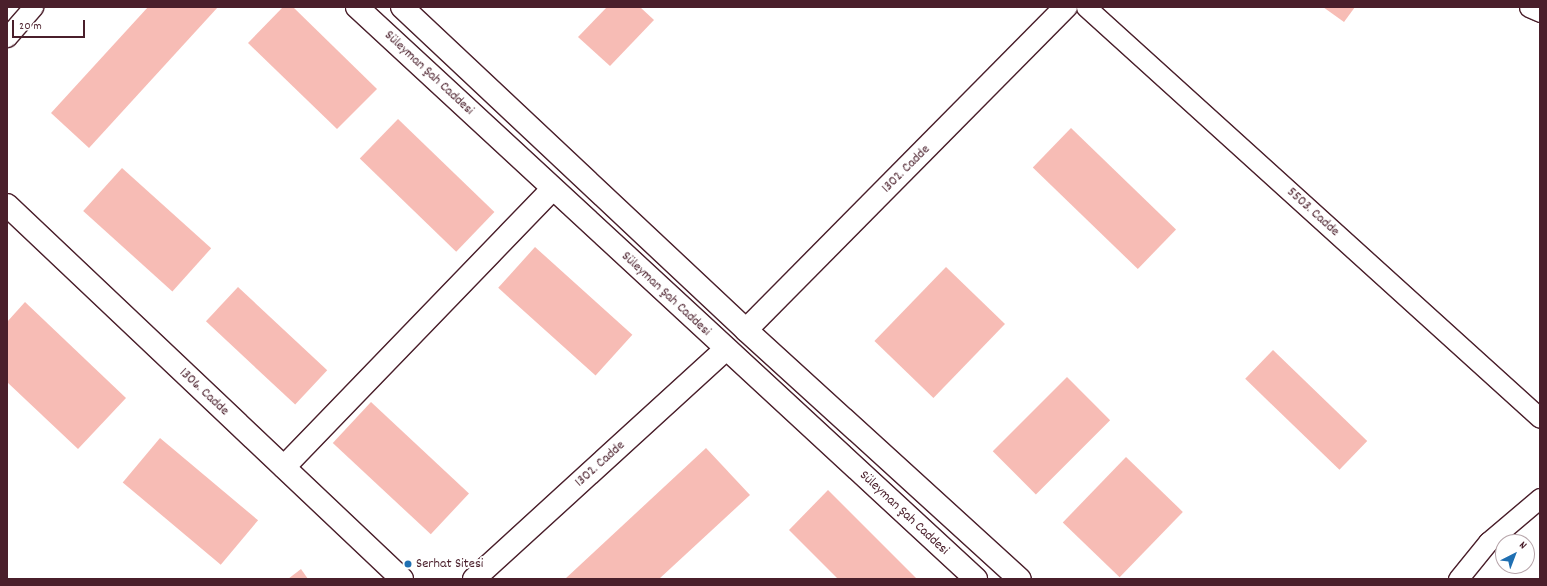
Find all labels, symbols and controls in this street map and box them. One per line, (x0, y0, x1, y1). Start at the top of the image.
scale bar (14, 12, 87, 38)
text: 20 m (19, 18, 42, 35)
street label: Süleyman Şah Caddesi (381, 27, 477, 119)
street label: 1302. Cadde (878, 141, 934, 197)
street label: 5503. Cadde (1283, 184, 1343, 240)
street label: Süleyman Şah Caddesi (618, 248, 714, 340)
street label: 1306. Cadde (176, 365, 232, 419)
street label: 1302. Cadde (572, 437, 628, 491)
street label: Süleyman Şah Caddesi (856, 467, 952, 559)
north arrow (1495, 534, 1535, 574)
text: N (1515, 538, 1530, 554)
place label: Serhat Sitesi (416, 556, 483, 572)
marker: Serhat Sitesi (403, 559, 413, 569)

